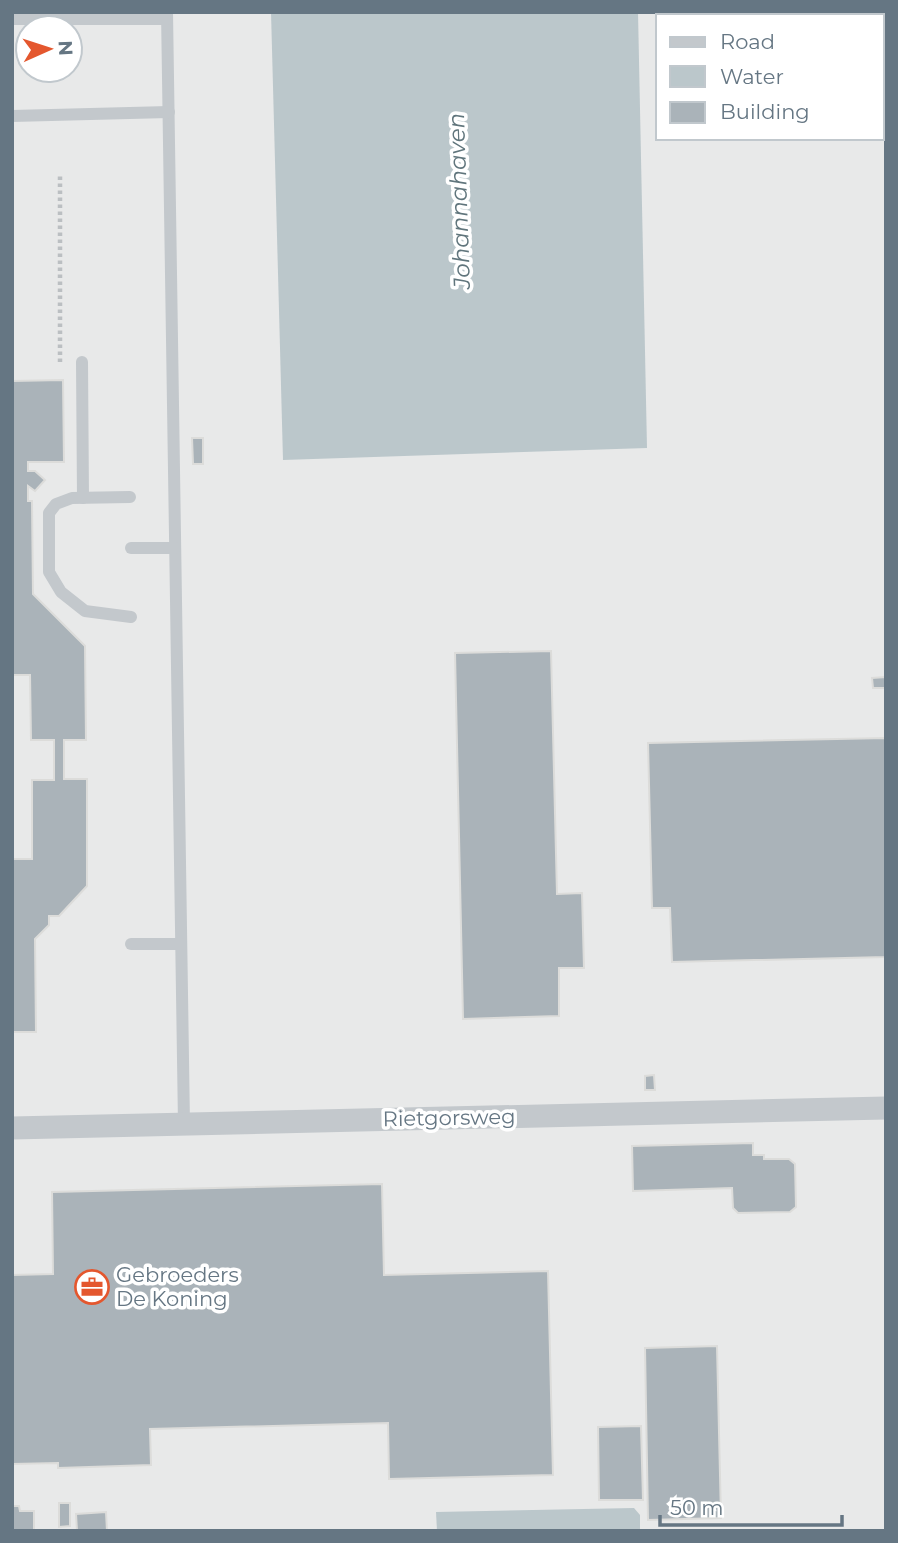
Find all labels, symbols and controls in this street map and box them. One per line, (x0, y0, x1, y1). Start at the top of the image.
north arrow (14, 14, 84, 84)
legend (656, 14, 884, 140)
text: Road (720, 29, 775, 54)
text: N (54, 40, 77, 56)
text: Water (720, 64, 784, 89)
text: Building (720, 99, 810, 124)
water label: Johannahaven (442, 112, 476, 291)
street label: Rietgorsweg (382, 1104, 516, 1131)
place label: Gebroeders De Koning (116, 1262, 239, 1311)
office icon: Gebroeders De Koning (73, 1268, 111, 1306)
scale bar (660, 1484, 842, 1528)
text: 50 m (670, 1495, 724, 1520)

